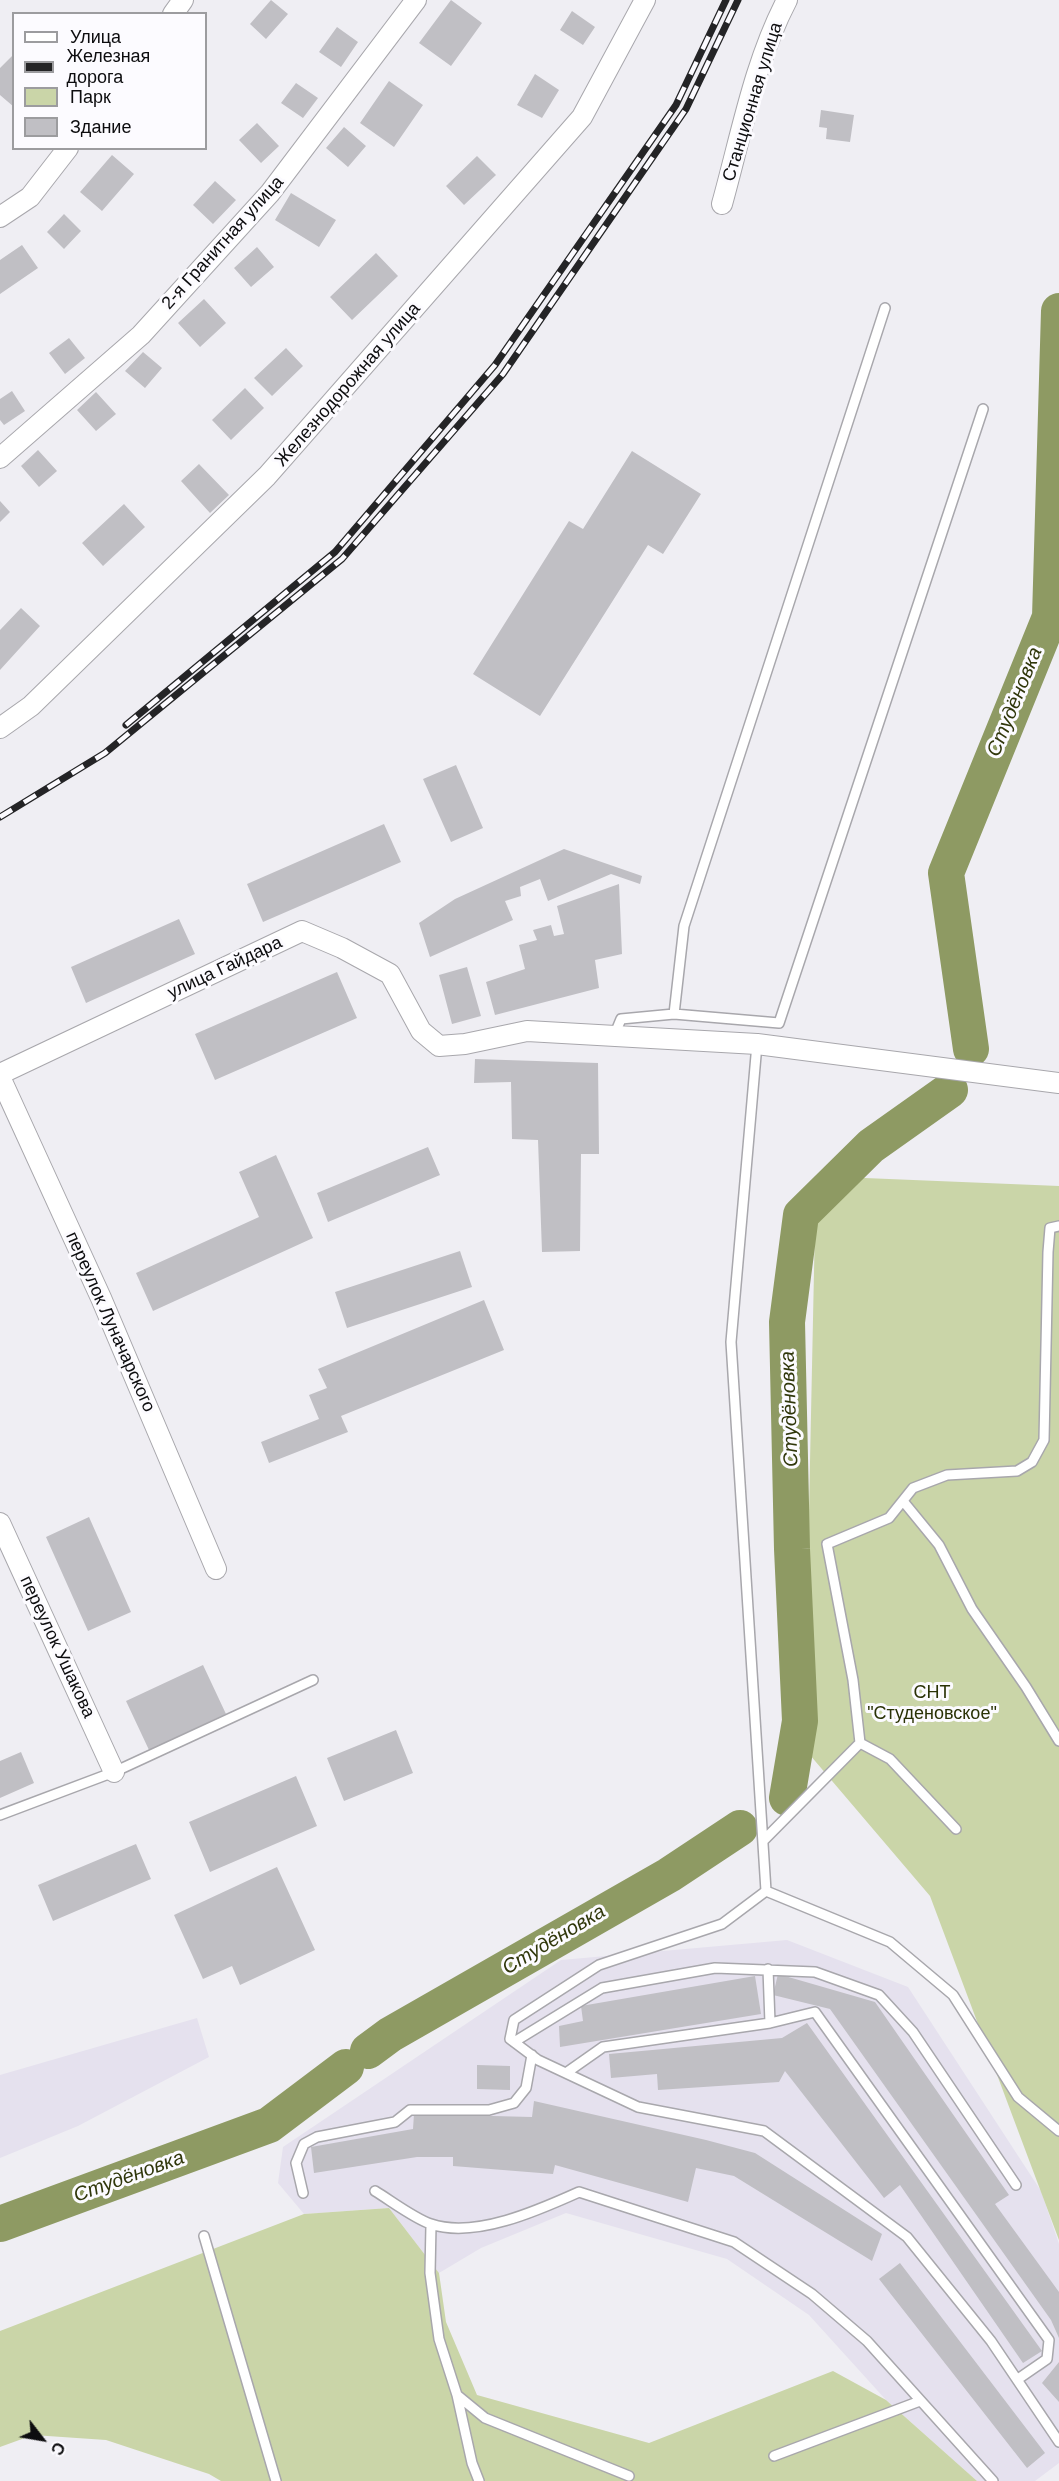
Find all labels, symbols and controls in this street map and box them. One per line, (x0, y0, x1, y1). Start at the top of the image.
legend (12, 12, 207, 150)
street label: Станционная улица (718, 20, 788, 184)
text: Улица (70, 27, 121, 47)
text: Железная дорога (66, 46, 150, 87)
text: Парк (70, 87, 111, 107)
text: Здание (70, 117, 131, 137)
street label: 2-я Гранитная улица (157, 172, 289, 314)
street label: Железнодорожная улица (271, 299, 425, 471)
water label: Студёновка (982, 644, 1048, 760)
street label: улица Гайдара (164, 932, 286, 1004)
street label: переулок Луначарского (60, 1229, 160, 1415)
water label: Студёновка (776, 1351, 804, 1467)
street label: переулок Ушакова (15, 1573, 99, 1721)
park label: СНТ "Студеновское" (867, 1682, 997, 1724)
water label: Студёновка (498, 1900, 610, 1980)
water label: Студёновка (70, 2146, 188, 2208)
north arrow (12, 2409, 72, 2469)
text: С (48, 2439, 68, 2458)

